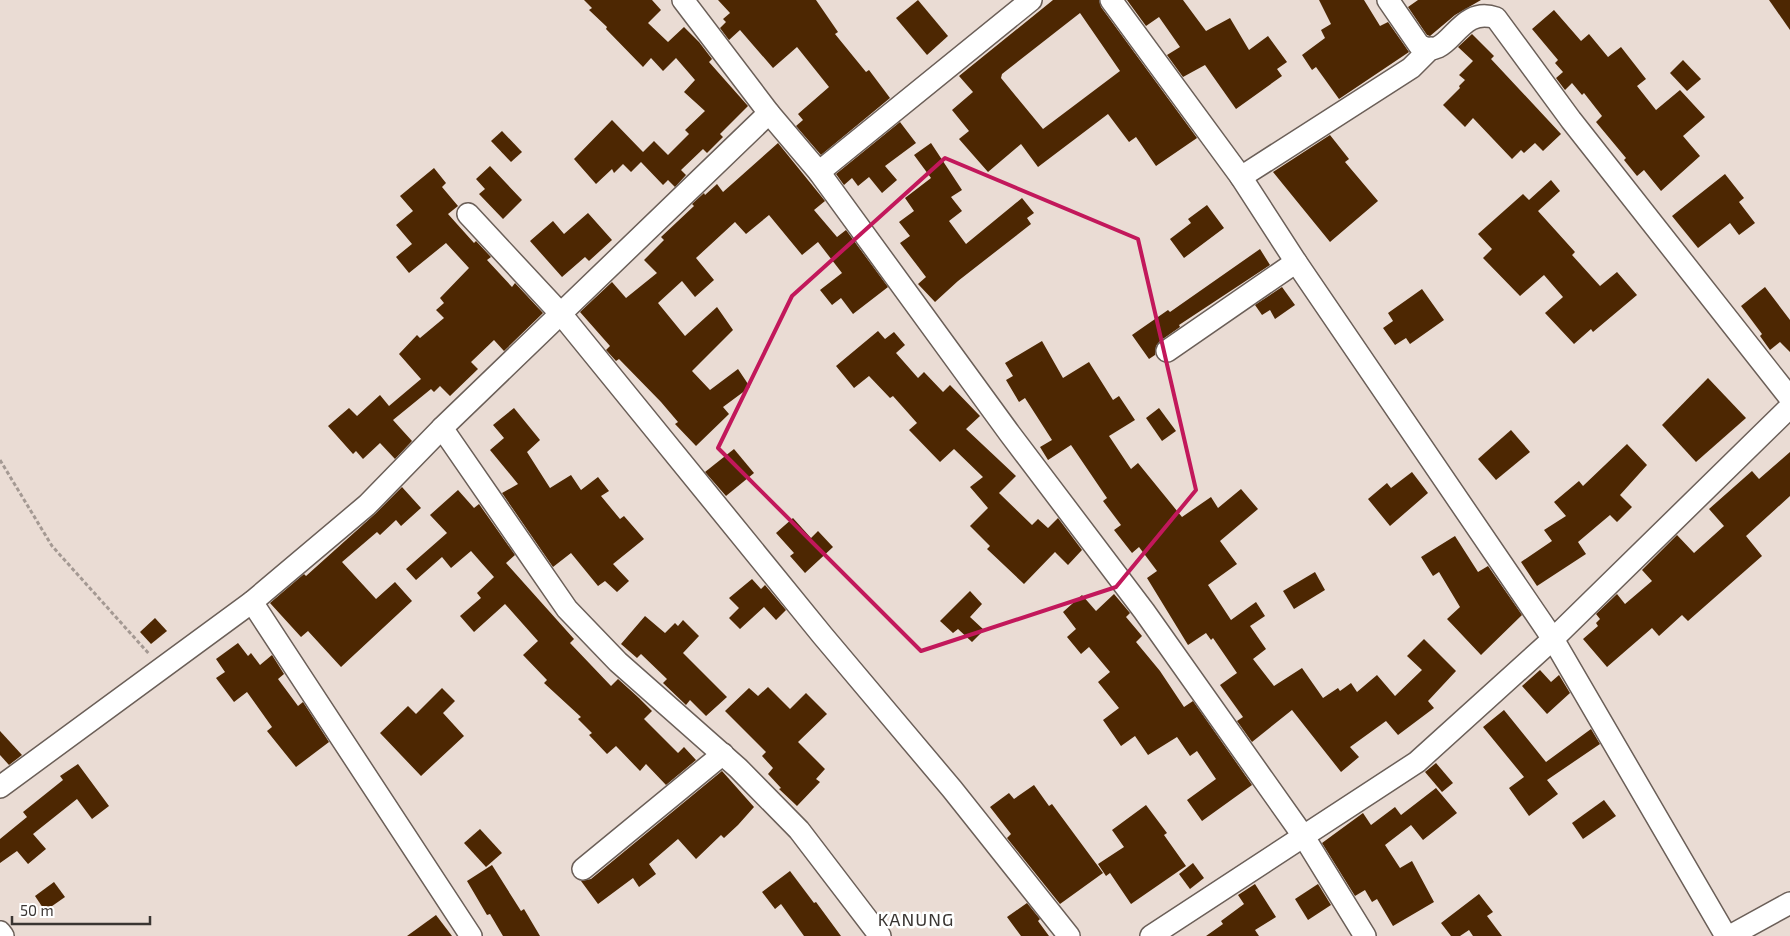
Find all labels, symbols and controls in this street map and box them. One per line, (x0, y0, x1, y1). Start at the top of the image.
scale bar (12, 894, 150, 926)
text: 50 m (20, 901, 54, 919)
district label: KANUNG (878, 908, 954, 930)

